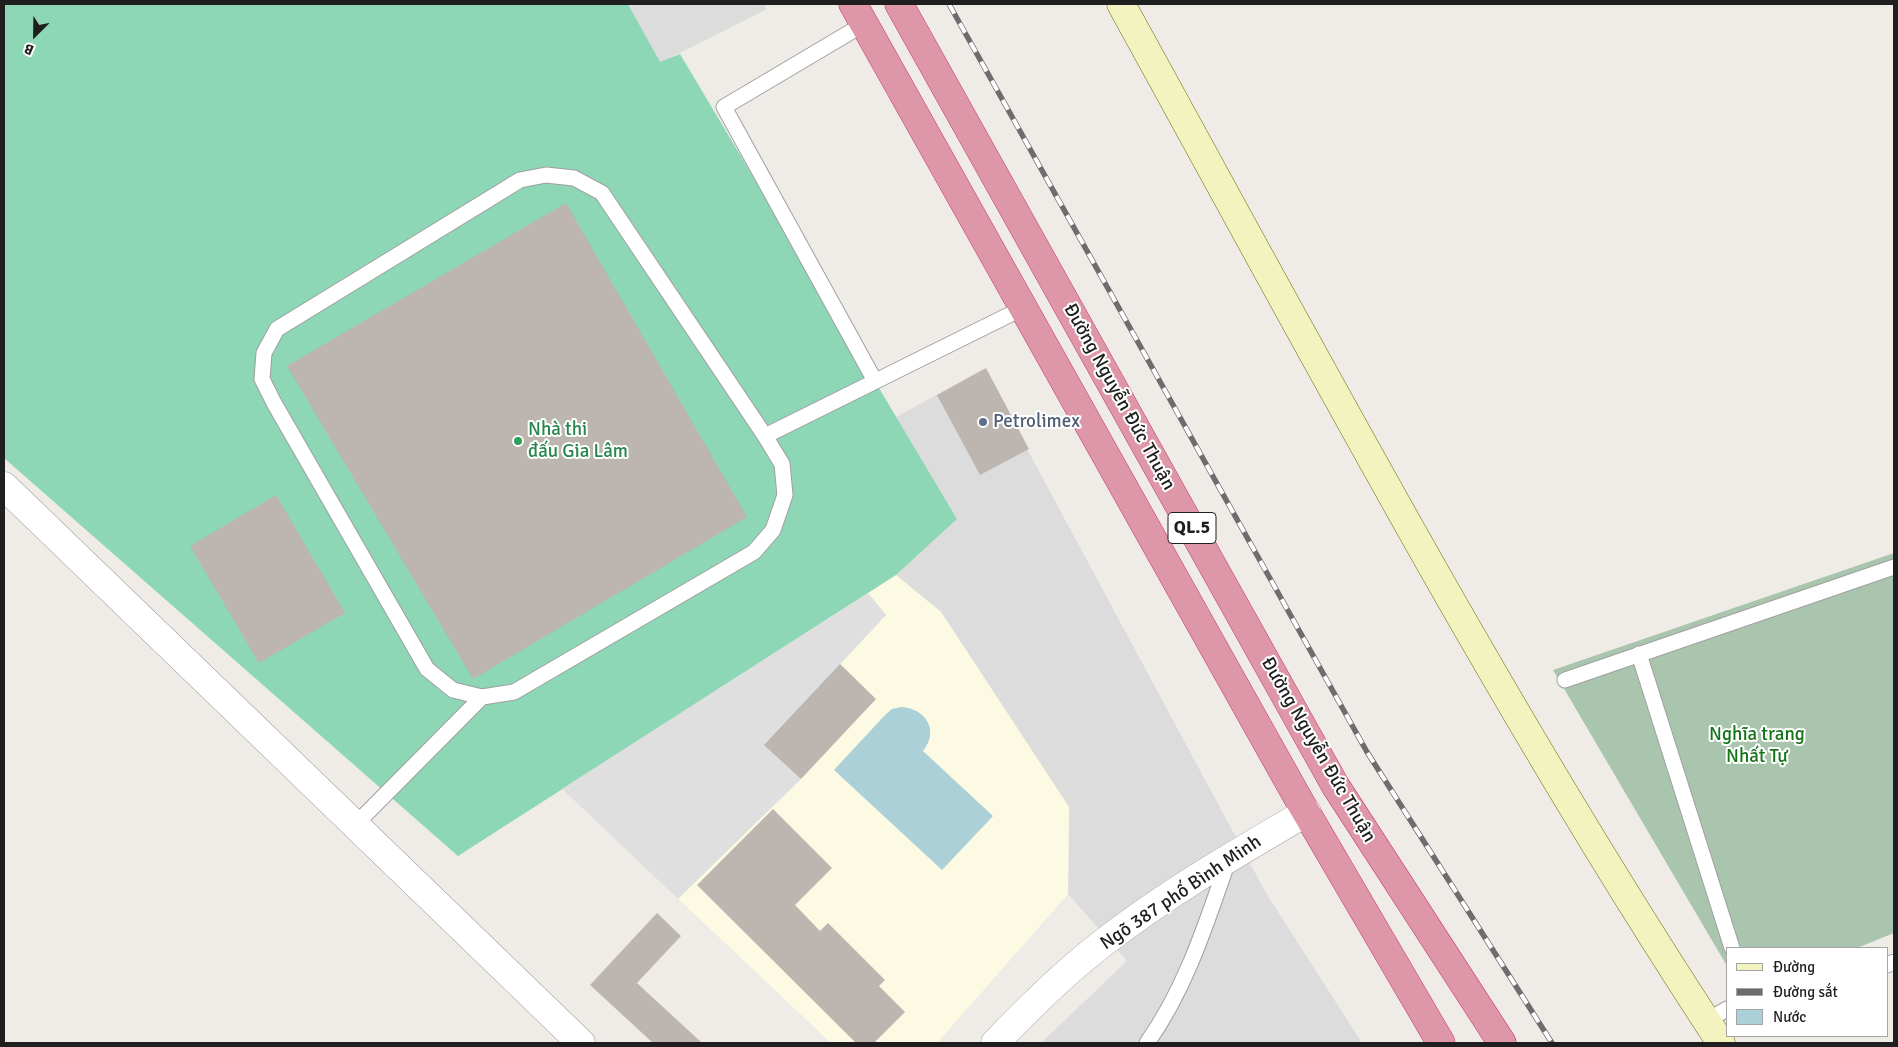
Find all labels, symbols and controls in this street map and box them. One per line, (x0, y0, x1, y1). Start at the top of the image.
north arrow (10, 10, 60, 60)
text: B (22, 40, 36, 59)
street label: Đường Nguyễn Đức Thuận (1058, 300, 1180, 494)
place label: Petrolimex (993, 411, 1080, 433)
marker: Petrolimex (977, 416, 989, 428)
place label: Nhà thi đấu Gia Lâm (528, 419, 628, 463)
marker: Nhà thi đấu Gia Lâm (512, 435, 524, 447)
road number: QL.5 (1168, 512, 1216, 544)
street label: Đường Nguyễn Đức Thuận (1256, 653, 1380, 847)
park label: Nghĩa trang Nhất Tự (1709, 724, 1805, 768)
street label: Ngõ 387 phố Bình Minh (1096, 831, 1266, 955)
legend (1726, 947, 1888, 1037)
text: Đường (1773, 958, 1815, 976)
text: Đường sắt (1773, 983, 1838, 1001)
text: Nước (1773, 1008, 1806, 1026)

